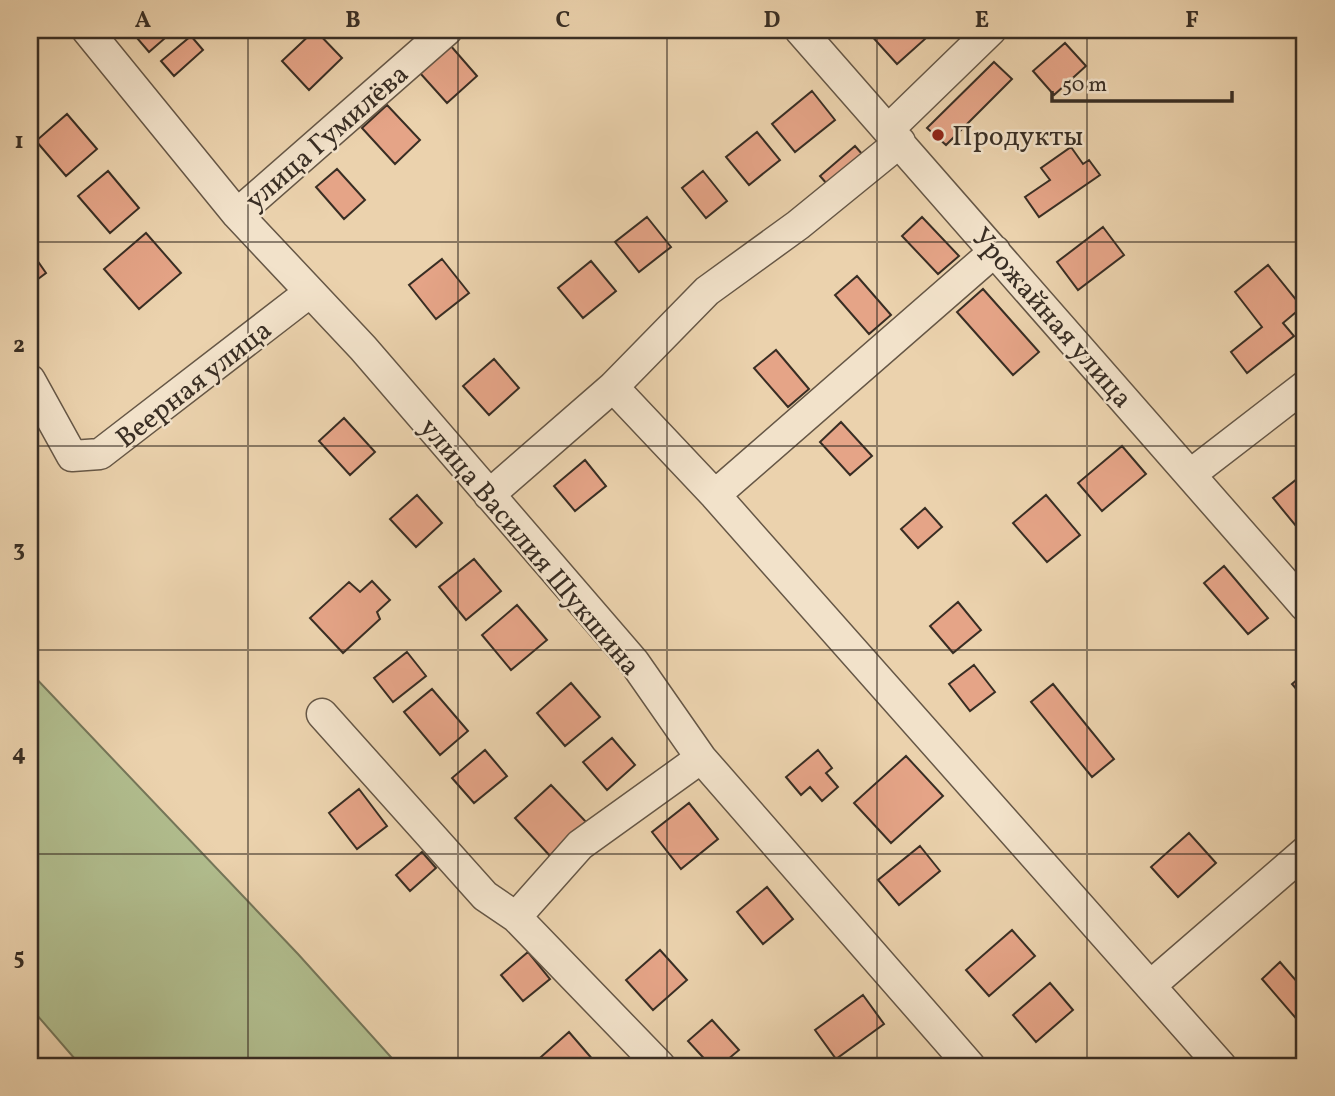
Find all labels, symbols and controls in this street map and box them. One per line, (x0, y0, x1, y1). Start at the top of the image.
text: A (135, 5, 151, 37)
text: B (345, 5, 361, 37)
text: C (556, 5, 570, 37)
text: D (764, 5, 781, 37)
text: E (975, 5, 989, 37)
text: F (1185, 5, 1199, 37)
street label: улица Гумилёва (237, 56, 418, 220)
scale bar (1052, 60, 1232, 104)
text: 50 m (1062, 71, 1107, 100)
place label: Продукты (952, 118, 1083, 157)
text: 1 (14, 126, 24, 158)
marker: Продукты (930, 127, 946, 143)
street label: Урожайная улица (962, 220, 1141, 418)
street label: Веерная улица (108, 312, 281, 458)
text: 2 (13, 330, 25, 362)
street label: улица Василия Шукшина (409, 410, 649, 685)
text: 3 (13, 534, 25, 566)
text: 4 (12, 738, 26, 770)
text: 5 (13, 942, 25, 974)

